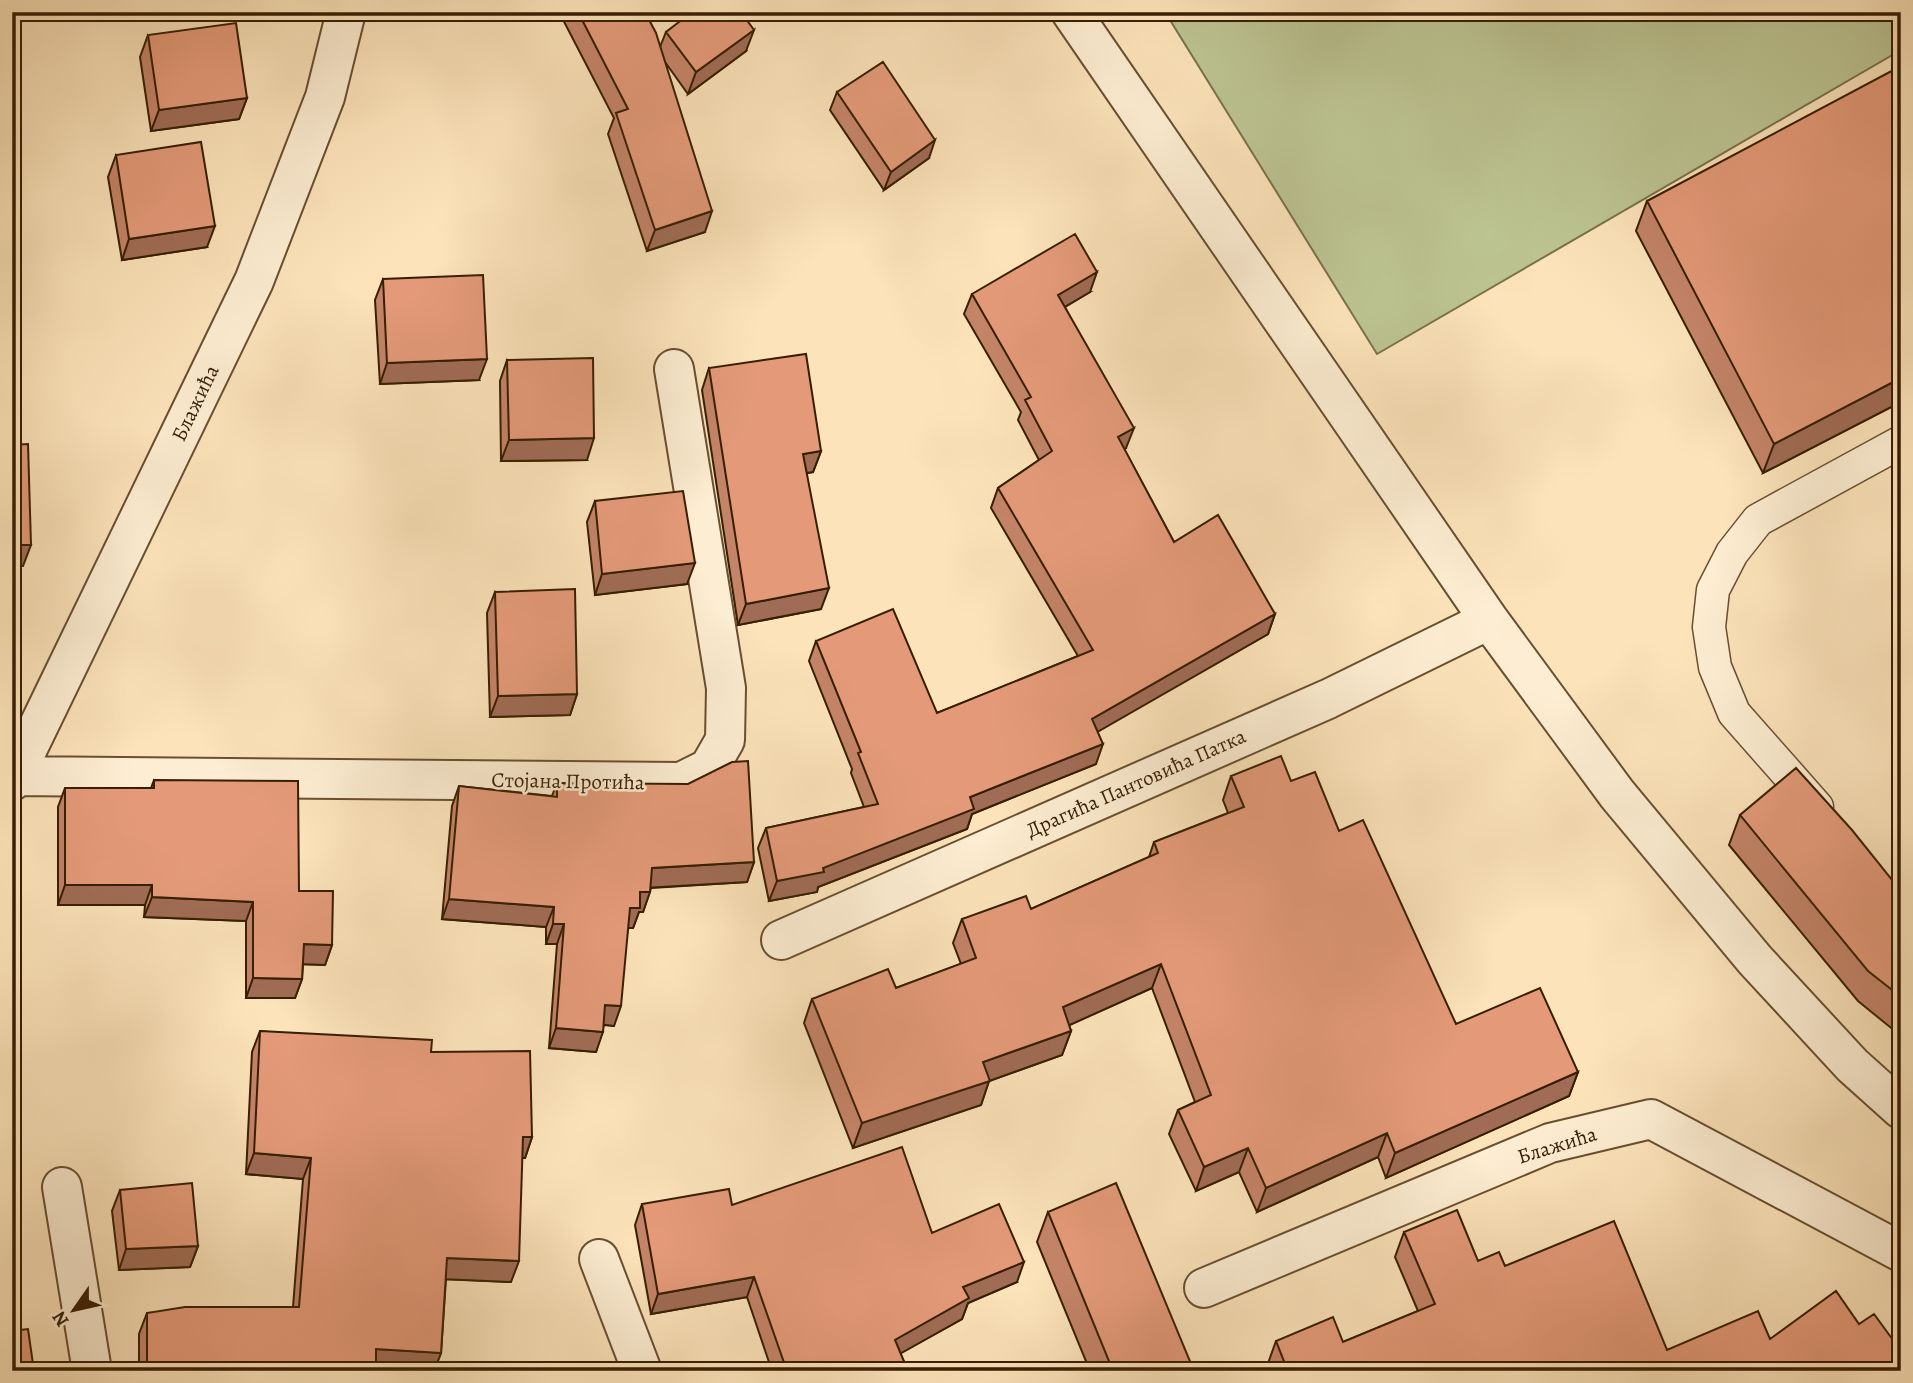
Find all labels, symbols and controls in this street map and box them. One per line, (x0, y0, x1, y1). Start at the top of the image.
street label: Блажића (165, 360, 226, 446)
street label: Драгића Пантовића Патка (1022, 722, 1251, 844)
street label: Стојана Протића (491, 766, 645, 796)
street label: Блажића (1514, 1120, 1600, 1170)
north arrow (38, 1274, 108, 1344)
text: N (46, 1306, 75, 1332)

